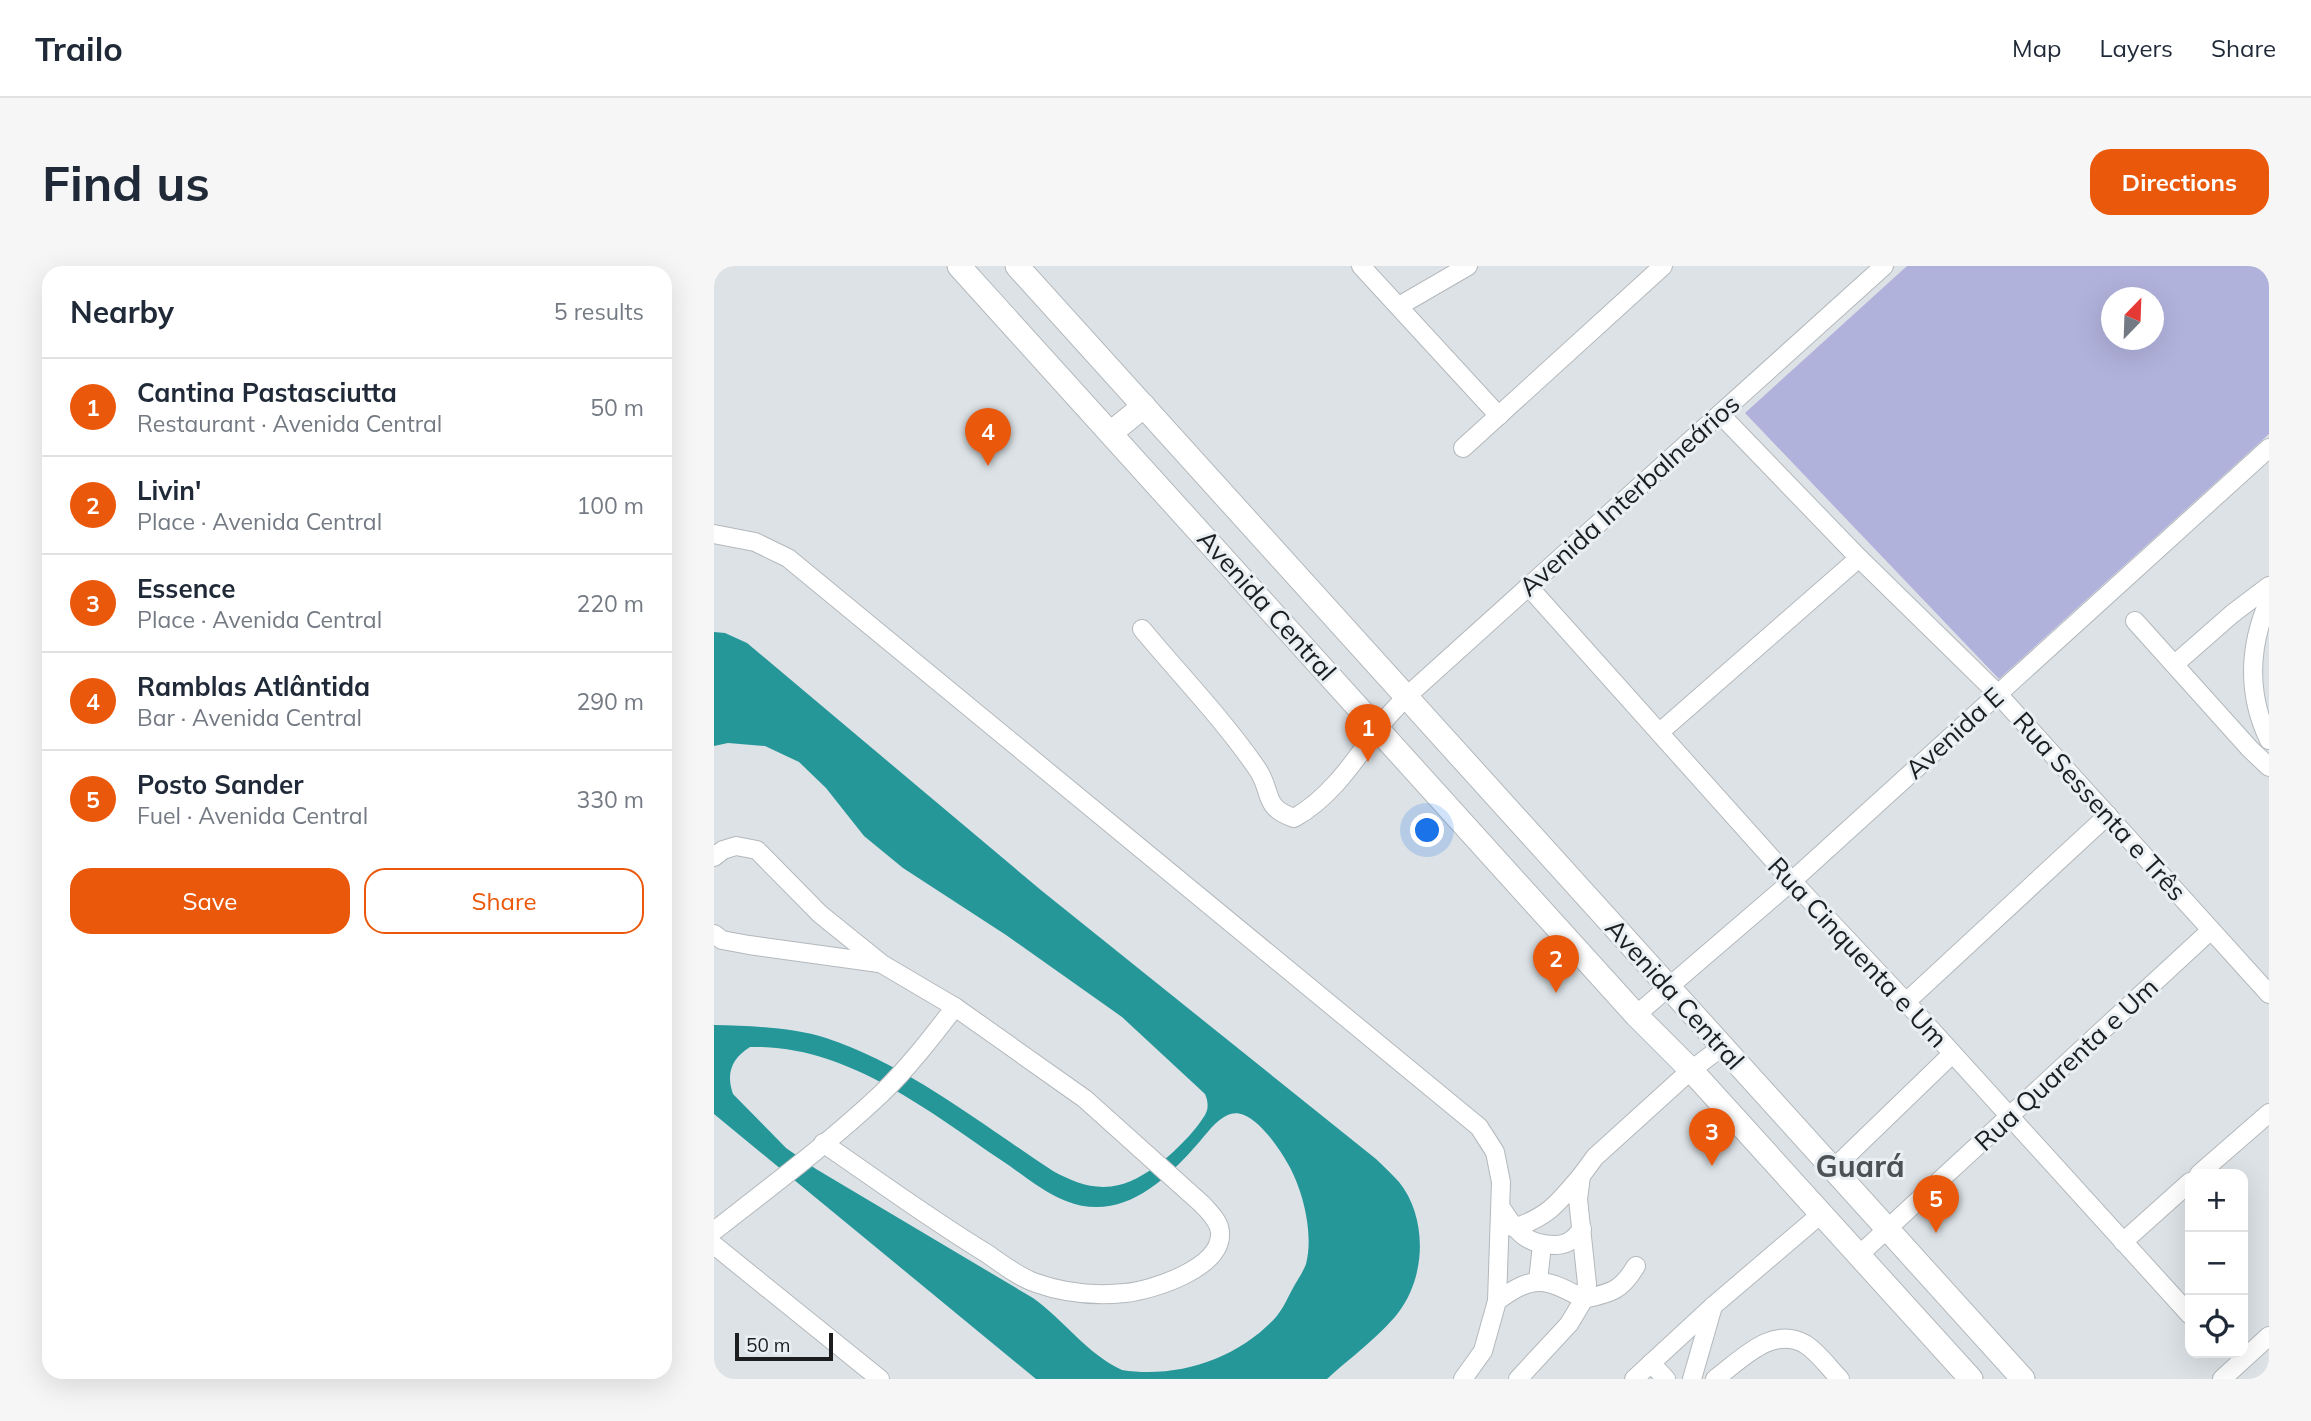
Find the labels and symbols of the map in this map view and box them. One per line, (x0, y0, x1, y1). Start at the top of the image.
north arrow (2101, 287, 2164, 350)
street label: Avenida Interbalneários (1512, 387, 1746, 603)
pin: 4 (965, 408, 1011, 466)
street label: Avenida Central (1190, 523, 1344, 687)
street label: Avenida E (1898, 680, 2010, 786)
pin: 1 (1345, 704, 1391, 762)
street label: Rua Sessenta e Três (2006, 705, 2194, 907)
your location (1410, 813, 1444, 847)
street label: Rua Cinquenta e Um (1761, 850, 1955, 1054)
street label: Avenida Central (1598, 912, 1752, 1076)
pin: 2 (1533, 935, 1579, 993)
street label: Rua Quarenta e Um (1967, 970, 2165, 1158)
pin: 3 (1689, 1108, 1735, 1166)
district label: Guará (1815, 1147, 1905, 1185)
pin: 5 (1913, 1175, 1959, 1233)
scale bar (735, 1330, 833, 1362)

